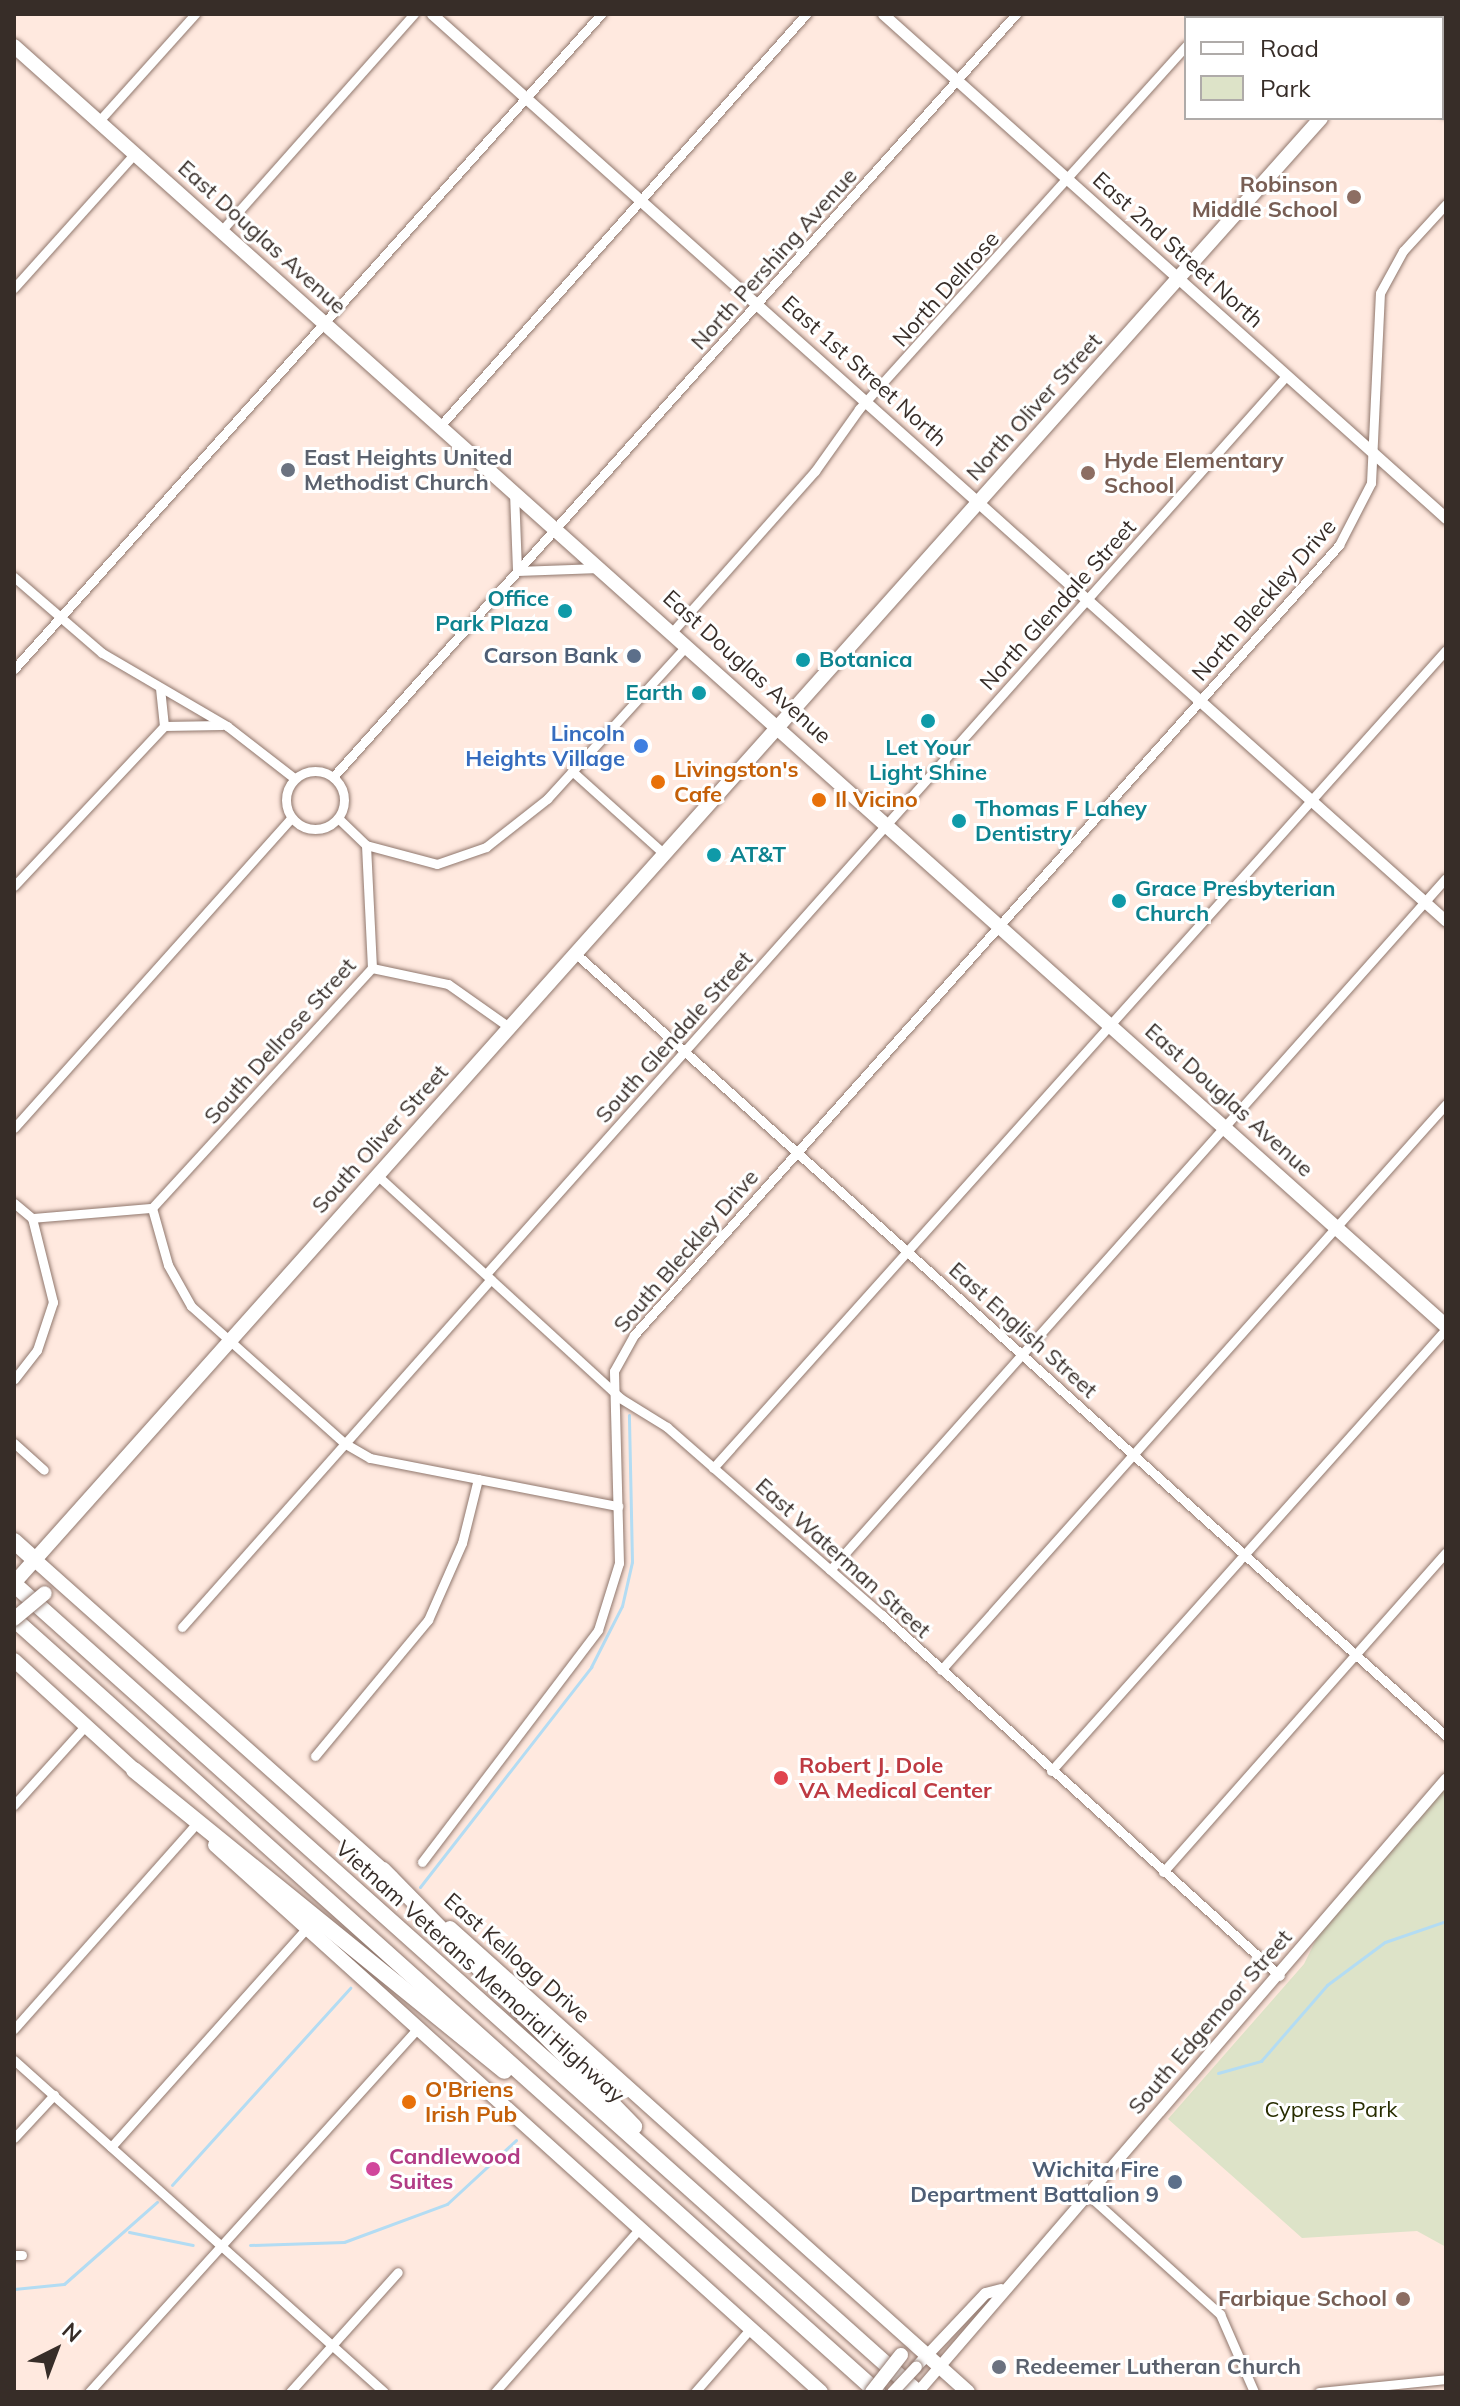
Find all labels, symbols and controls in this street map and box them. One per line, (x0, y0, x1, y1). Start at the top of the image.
legend (1184, 16, 1444, 120)
text: Road (1260, 33, 1319, 63)
text: Park (1260, 73, 1311, 103)
street label: East Douglas Avenue (173, 155, 351, 319)
street label: North Pershing Avenue (686, 163, 862, 355)
street label: East 2nd Street North (1087, 167, 1269, 333)
place label: Robinson Middle School (1192, 171, 1338, 222)
marker: Robinson Middle School (1345, 188, 1363, 206)
street label: North Dellrose (887, 226, 1005, 352)
street label: East 1st Street North (776, 290, 952, 452)
street label: North Oliver Street (961, 328, 1107, 486)
place label: East Heights United Methodist Church (304, 444, 512, 496)
place label: Hyde Elementary School (1104, 447, 1284, 498)
marker: East Heights United Methodist Church (279, 461, 297, 479)
marker: Hyde Elementary School (1079, 464, 1097, 482)
street label: North Glendale Street (974, 514, 1142, 696)
street label: North Bleckley Drive (1186, 514, 1342, 686)
place label: Office Park Plaza (435, 585, 549, 636)
street label: East Douglas Avenue (658, 585, 836, 749)
marker: Office Park Plaza (556, 602, 574, 620)
place label: Carson Bank (484, 643, 618, 669)
marker: Carson Bank (625, 647, 643, 665)
place label: Botanica (819, 647, 913, 673)
marker: Botanica (794, 651, 812, 669)
place label: Earth (626, 680, 683, 706)
marker: Earth (690, 684, 708, 702)
marker: Let Your Light Shine (919, 712, 937, 730)
place label: Lincoln Heights Village (465, 720, 625, 772)
place label: Let Your Light Shine (869, 734, 987, 786)
marker: Lincoln Heights Village (632, 737, 650, 755)
place label: Livingston's Cafe (674, 756, 799, 808)
marker: Livingston's Cafe (649, 773, 667, 791)
place label: Il Vicino (835, 787, 918, 813)
marker: Il Vicino (810, 791, 828, 809)
place label: Thomas F Lahey Dentistry (975, 795, 1147, 846)
marker: Thomas F Lahey Dentistry (950, 812, 968, 830)
place label: AT&T (730, 842, 786, 868)
marker: AT&T (705, 846, 723, 864)
place label: Grace Presbyterian Church (1135, 875, 1336, 926)
marker: Grace Presbyterian Church (1110, 892, 1128, 910)
street label: South Glendale Street (590, 946, 758, 1128)
street label: South Dellrose Street (199, 953, 361, 1129)
street label: East Douglas Avenue (1140, 1018, 1318, 1182)
street label: South Oliver Street (306, 1059, 454, 1219)
street label: South Bleckley Drive (608, 1164, 764, 1338)
street label: East English Street (944, 1257, 1102, 1403)
street label: East Waterman Street (750, 1473, 936, 1643)
place label: Robert J. Dole VA Medical Center (799, 1752, 992, 1804)
marker: Robert J. Dole VA Medical Center (770, 1767, 792, 1789)
street label: Vietnam Veterans Memorial Highway (330, 1835, 630, 2109)
street label: East Kellogg Drive (439, 1888, 595, 2028)
street label: South Edgemoor Street (1123, 1924, 1297, 2120)
place label: O'Briens Irish Pub (425, 2076, 517, 2128)
marker: O'Briens Irish Pub (400, 2093, 418, 2111)
park label: Cypress Park (1264, 2097, 1398, 2123)
place label: Candlewood Suites (389, 2143, 521, 2194)
place label: Wichita Fire Department Battalion 9 (910, 2156, 1159, 2208)
marker: Candlewood Suites (364, 2160, 382, 2178)
marker: Wichita Fire Department Battalion 9 (1166, 2173, 1184, 2191)
place label: Farbique School (1218, 2286, 1387, 2312)
marker: Farbique School (1394, 2290, 1412, 2308)
north arrow (16, 2310, 96, 2390)
text: N (57, 2316, 88, 2348)
place label: Redeemer Lutheran Church (1015, 2354, 1301, 2380)
marker: Redeemer Lutheran Church (990, 2358, 1008, 2376)

